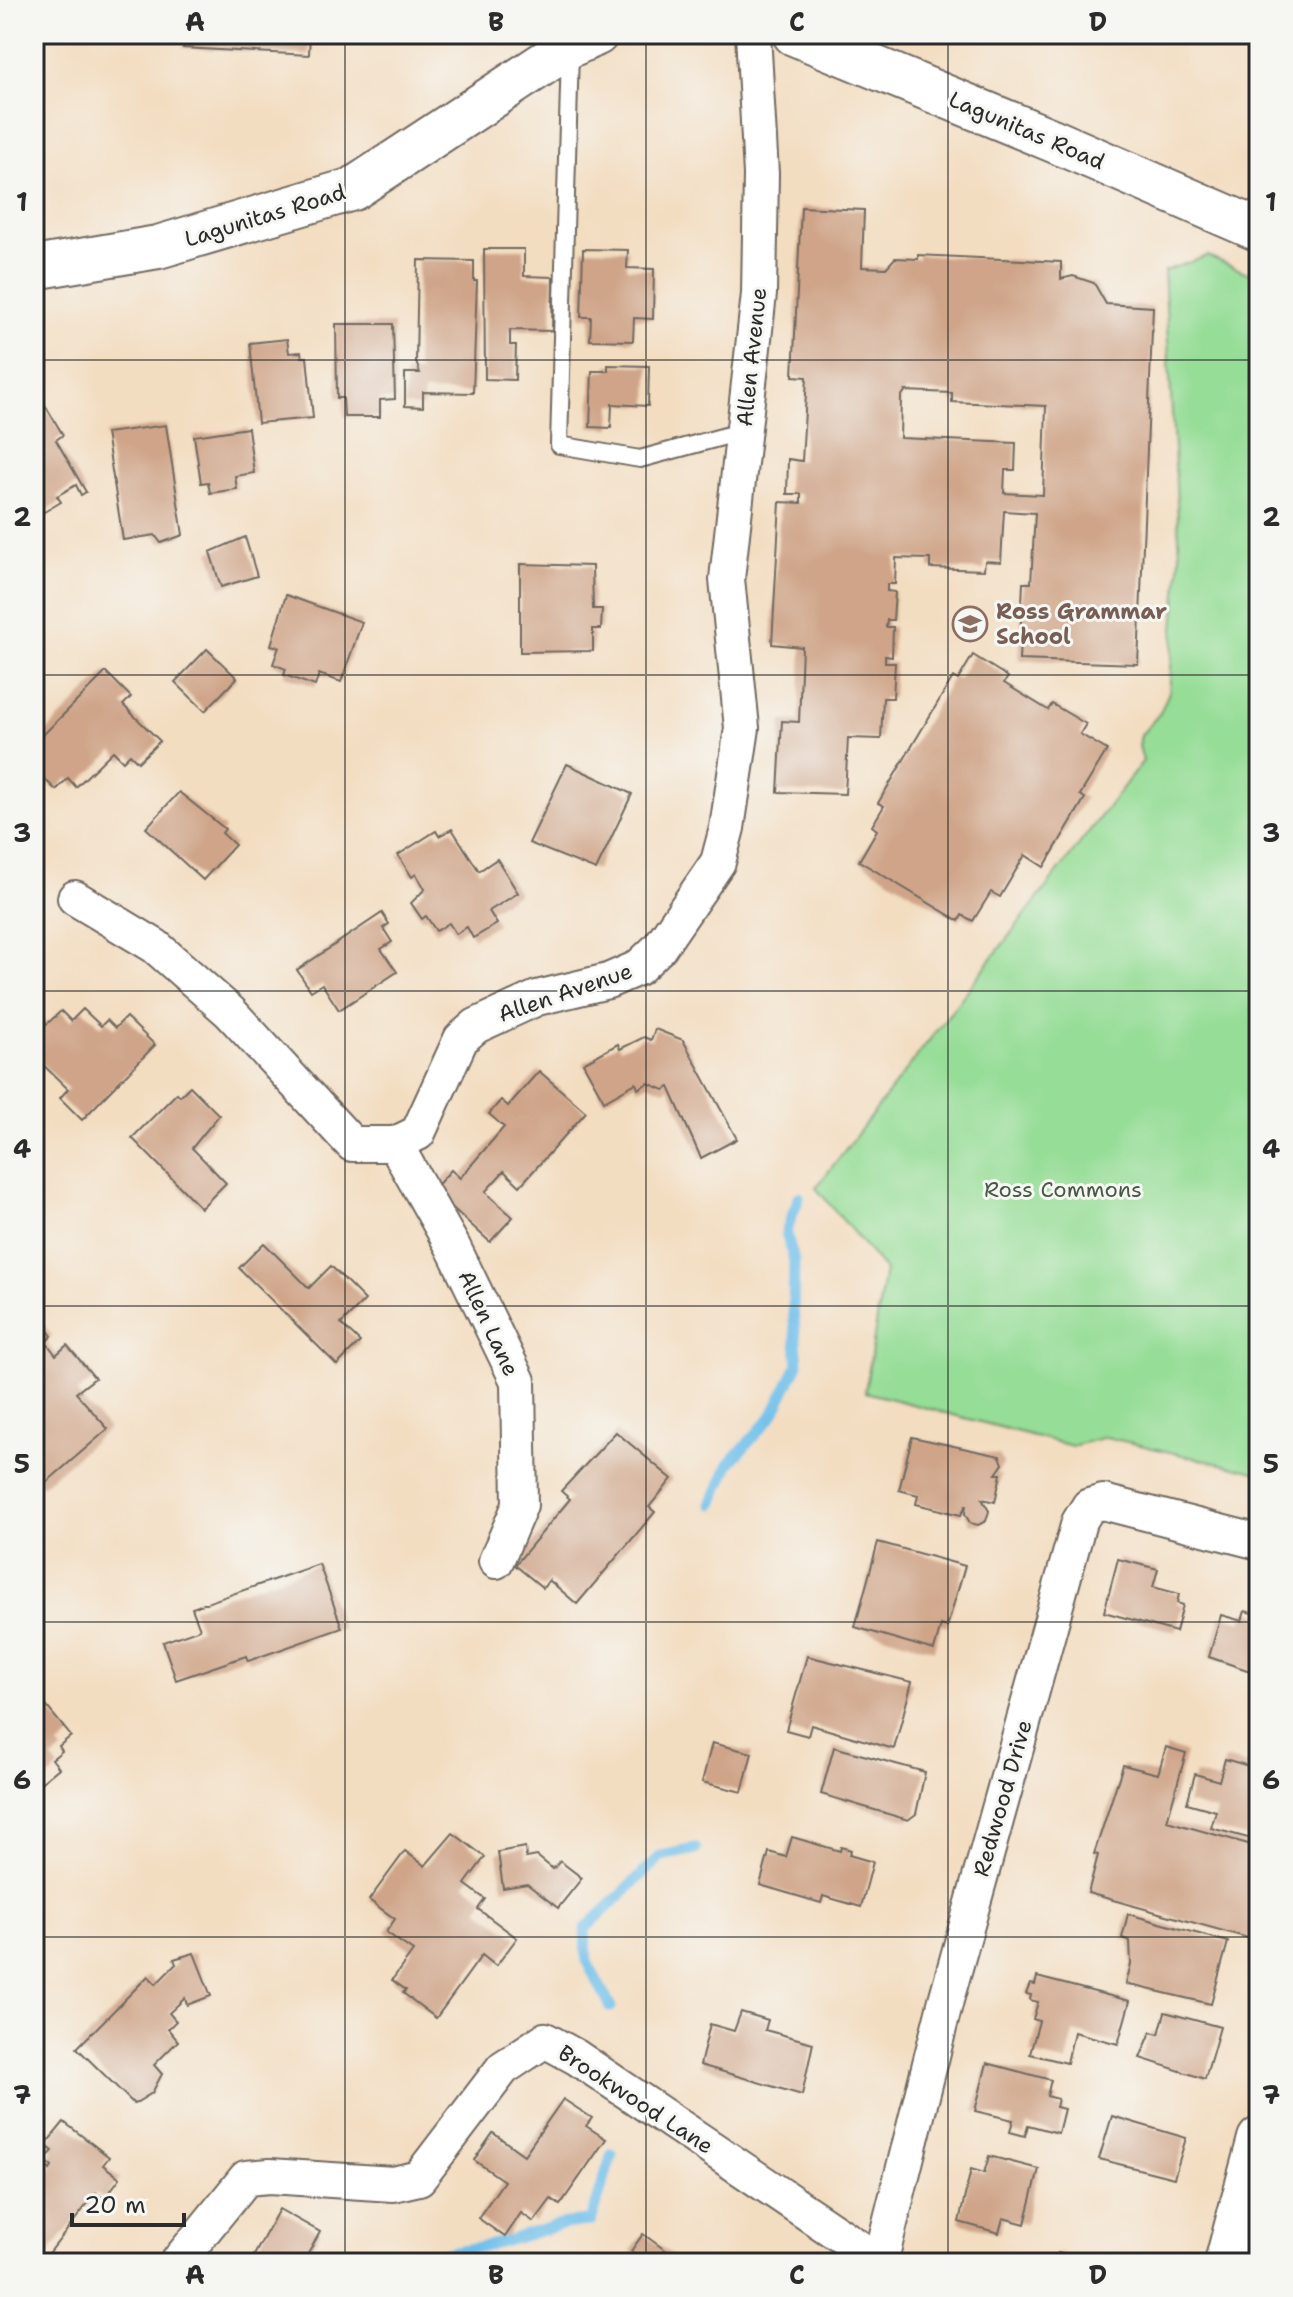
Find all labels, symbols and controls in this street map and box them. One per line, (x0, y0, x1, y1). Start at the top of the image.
text: A (185, 4, 205, 39)
text: B (488, 4, 504, 39)
text: C (789, 4, 805, 39)
text: D (1089, 4, 1107, 39)
street label: Lagunitas Road (944, 85, 1109, 176)
street label: Lagunitas Road (181, 177, 349, 254)
text: 1 (16, 184, 28, 219)
text: 1 (1265, 184, 1277, 219)
street label: Allen Avenue (730, 286, 773, 428)
text: 2 (13, 499, 31, 534)
text: 2 (1262, 499, 1280, 534)
place label: Ross Grammar School (996, 597, 1167, 651)
school or university icon: Ross Grammar School (951, 605, 989, 643)
text: 3 (13, 815, 31, 850)
text: 3 (1262, 815, 1280, 850)
street label: Allen Avenue (494, 956, 636, 1029)
text: 4 (13, 1131, 31, 1166)
text: 4 (1262, 1131, 1280, 1166)
park label: Ross Commons (984, 1175, 1142, 1204)
street label: Allen Lane (451, 1266, 526, 1381)
text: 5 (14, 1446, 30, 1481)
text: 5 (1263, 1446, 1279, 1481)
street label: Redwood Drive (966, 1716, 1039, 1880)
text: 6 (13, 1762, 31, 1797)
text: 6 (1262, 1762, 1280, 1797)
street label: Brookwood Lane (553, 2038, 719, 2160)
text: 7 (13, 2077, 31, 2112)
text: 7 (1262, 2077, 1280, 2112)
scale bar (72, 2177, 184, 2227)
text: 20 m (84, 2189, 146, 2221)
text: A (185, 2257, 205, 2292)
text: B (488, 2257, 504, 2292)
text: C (789, 2257, 805, 2292)
text: D (1089, 2257, 1107, 2292)

